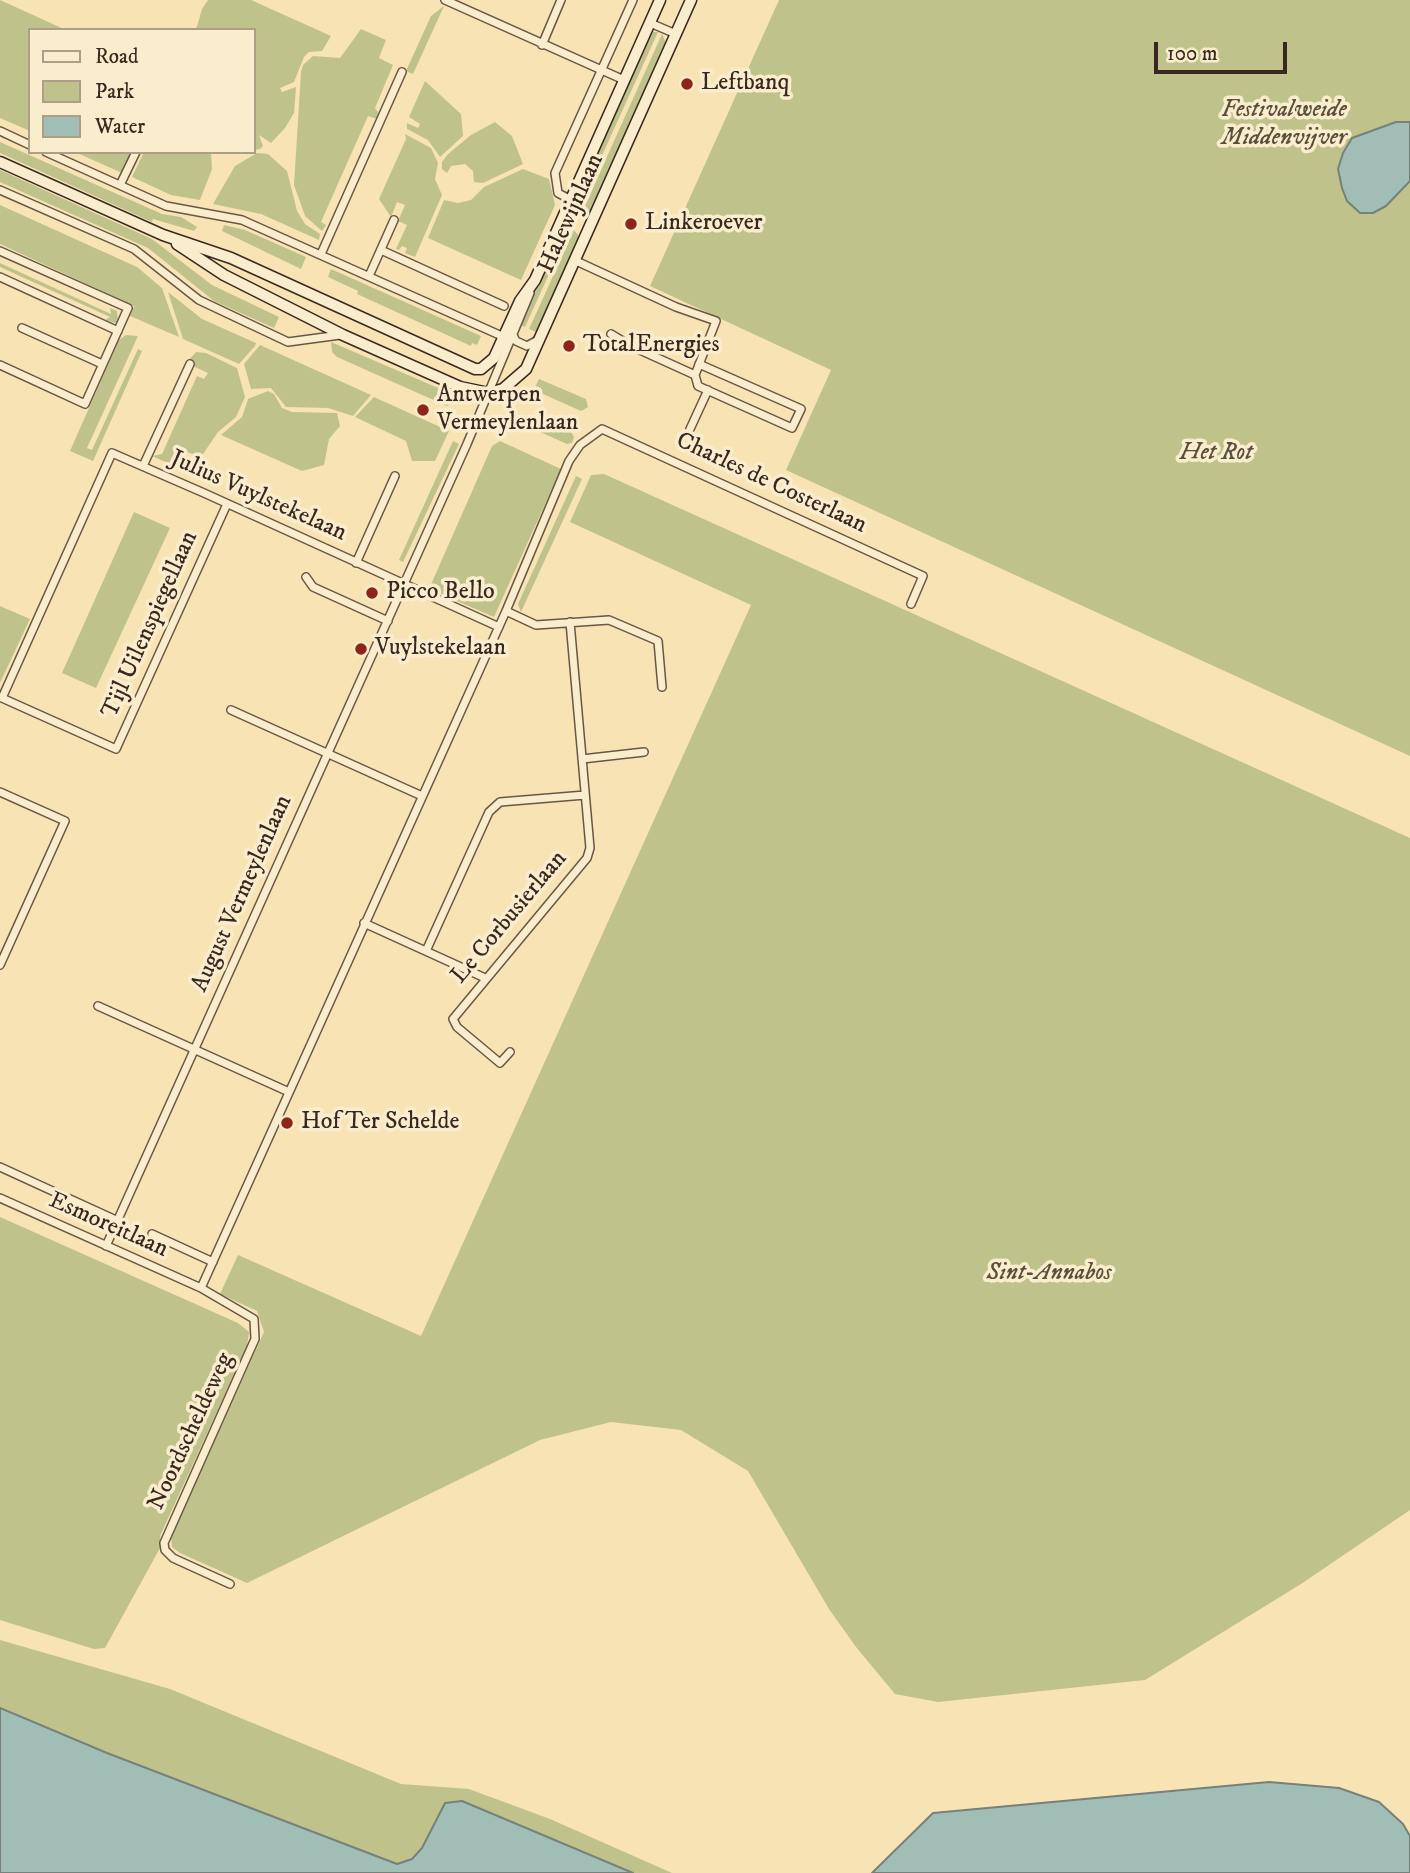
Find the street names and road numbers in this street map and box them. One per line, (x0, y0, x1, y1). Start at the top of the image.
street label: Halewijnlaan (533, 150, 611, 278)
street label: Charles de Costerlaan (671, 427, 871, 541)
street label: Julius Vuylstekelaan (165, 445, 351, 549)
street label: Tijl Uilenspiegellaan (97, 527, 205, 723)
street label: August Vermeylenlaan (187, 791, 299, 997)
street label: Le Corbusierlaan (446, 846, 574, 990)
street label: Esmoreitlaan (44, 1187, 172, 1265)
street label: Noordscheldeweg (143, 1349, 241, 1515)

